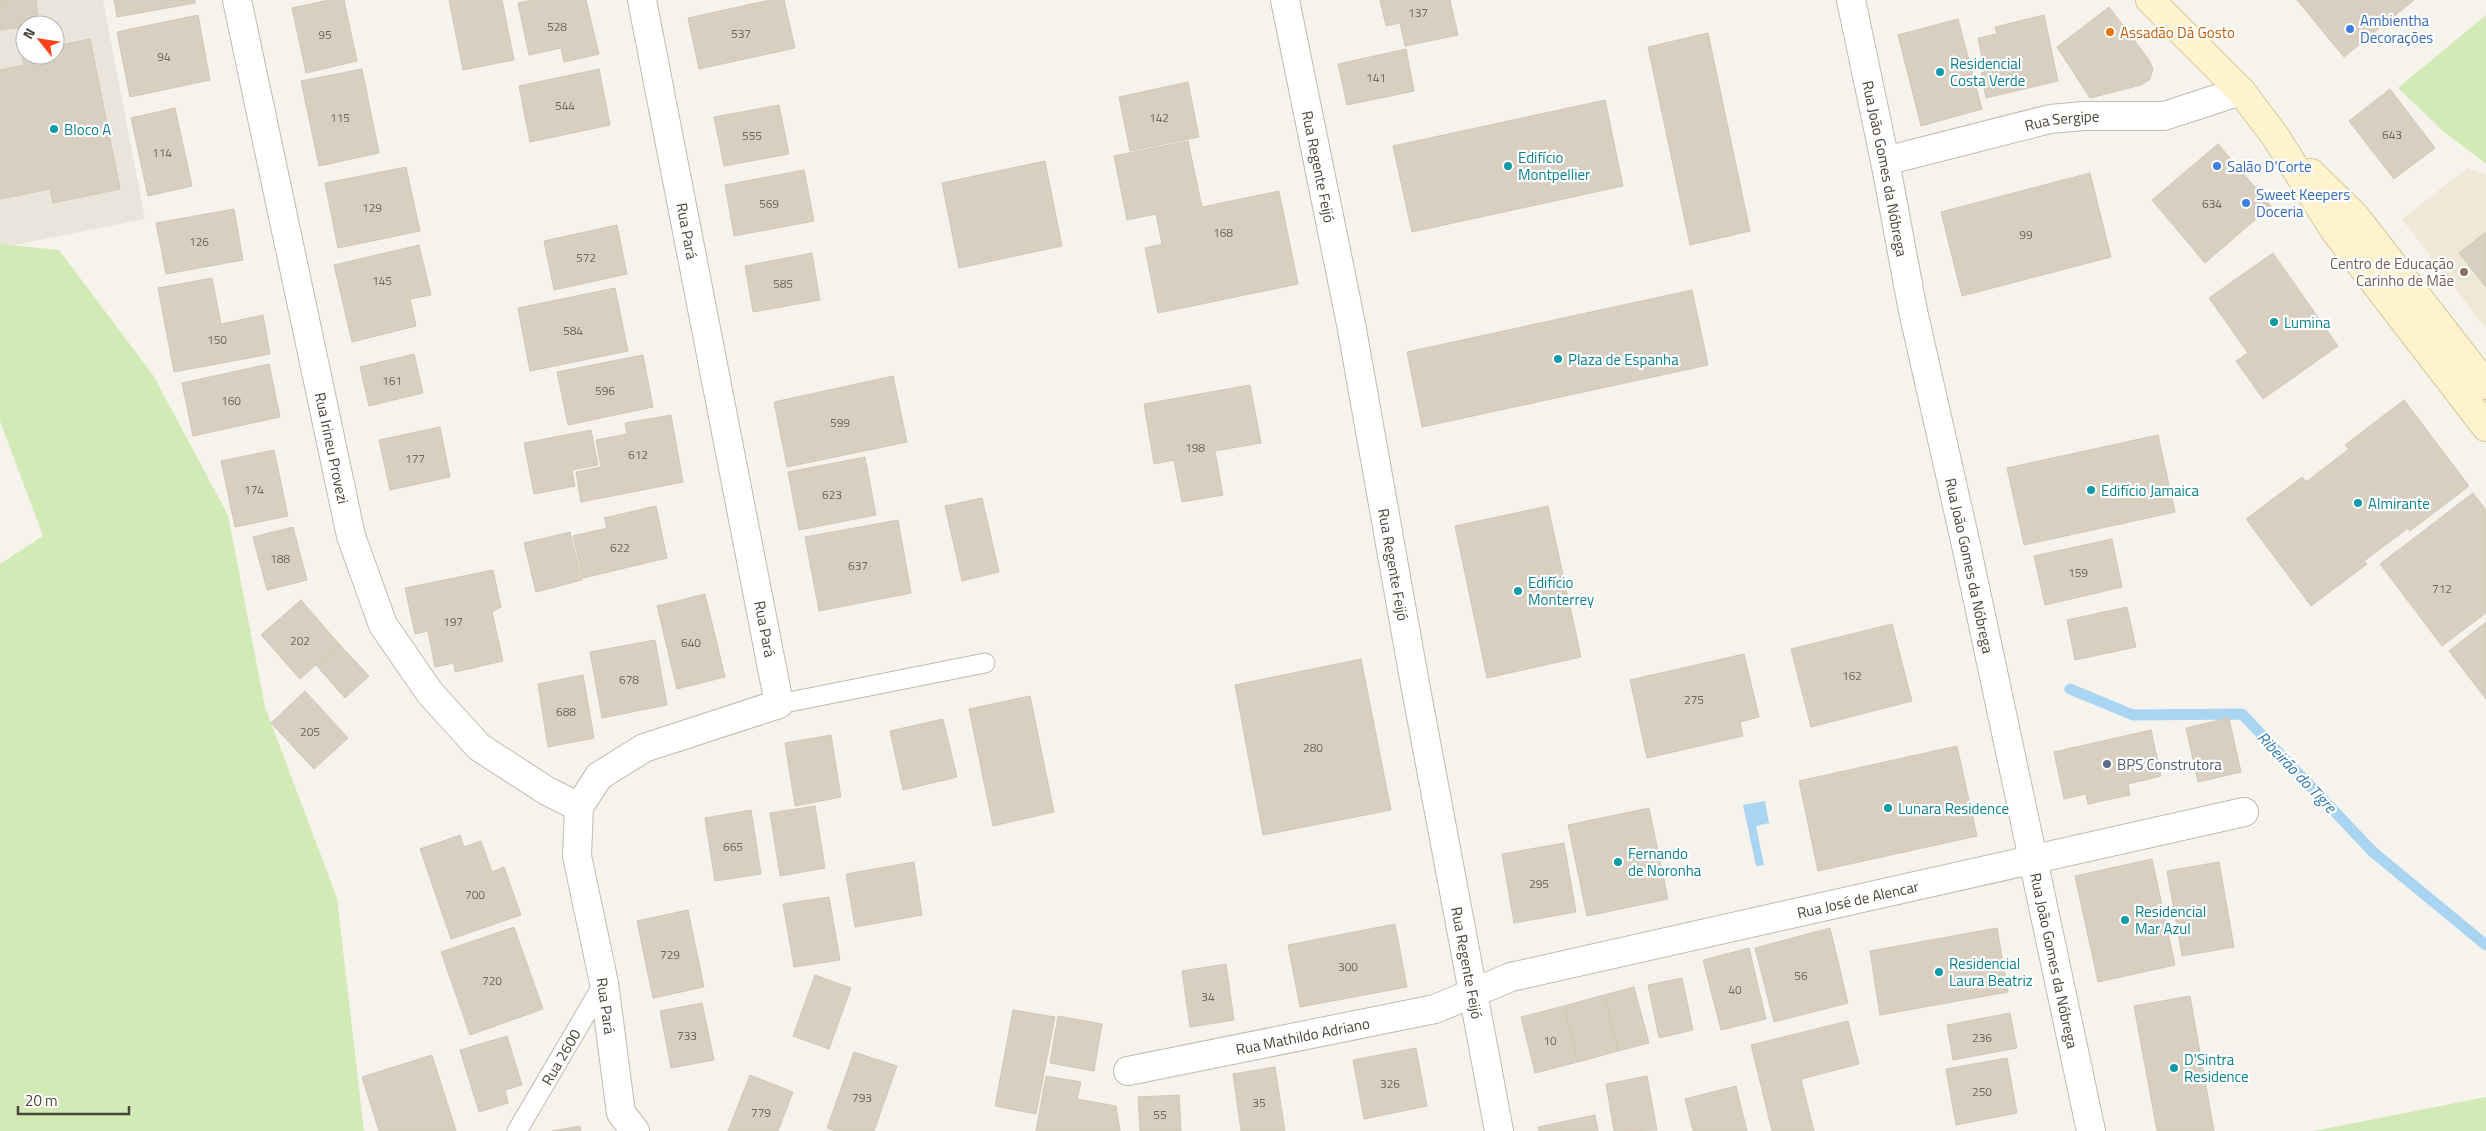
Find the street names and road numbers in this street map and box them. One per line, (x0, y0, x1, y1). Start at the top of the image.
street label: Rua João Gomes da Nóbrega (1857, 78, 1914, 259)
street label: Rua Sergipe (2022, 105, 2099, 137)
street label: Rua Regente Feijó (1296, 108, 1342, 225)
street label: Rua Pará (670, 201, 704, 262)
street label: Rua Irineu Provezi (309, 390, 355, 506)
street label: Rua João Gomes da Nóbrega (1940, 476, 2000, 656)
street label: Rua Regente Feijó (1372, 507, 1415, 623)
street label: Rua Pará (748, 599, 782, 660)
street label: Rua João Gomes da Nóbrega (2025, 871, 2085, 1051)
street label: Rua José de Alencar (1795, 874, 1921, 924)
street label: Rua Regente Feijó (1446, 905, 1489, 1021)
street label: Rua Pará (591, 976, 621, 1036)
street label: Rua Mathildo Adriano (1233, 1011, 1372, 1061)
street label: Rua 2600 (535, 1024, 586, 1089)

